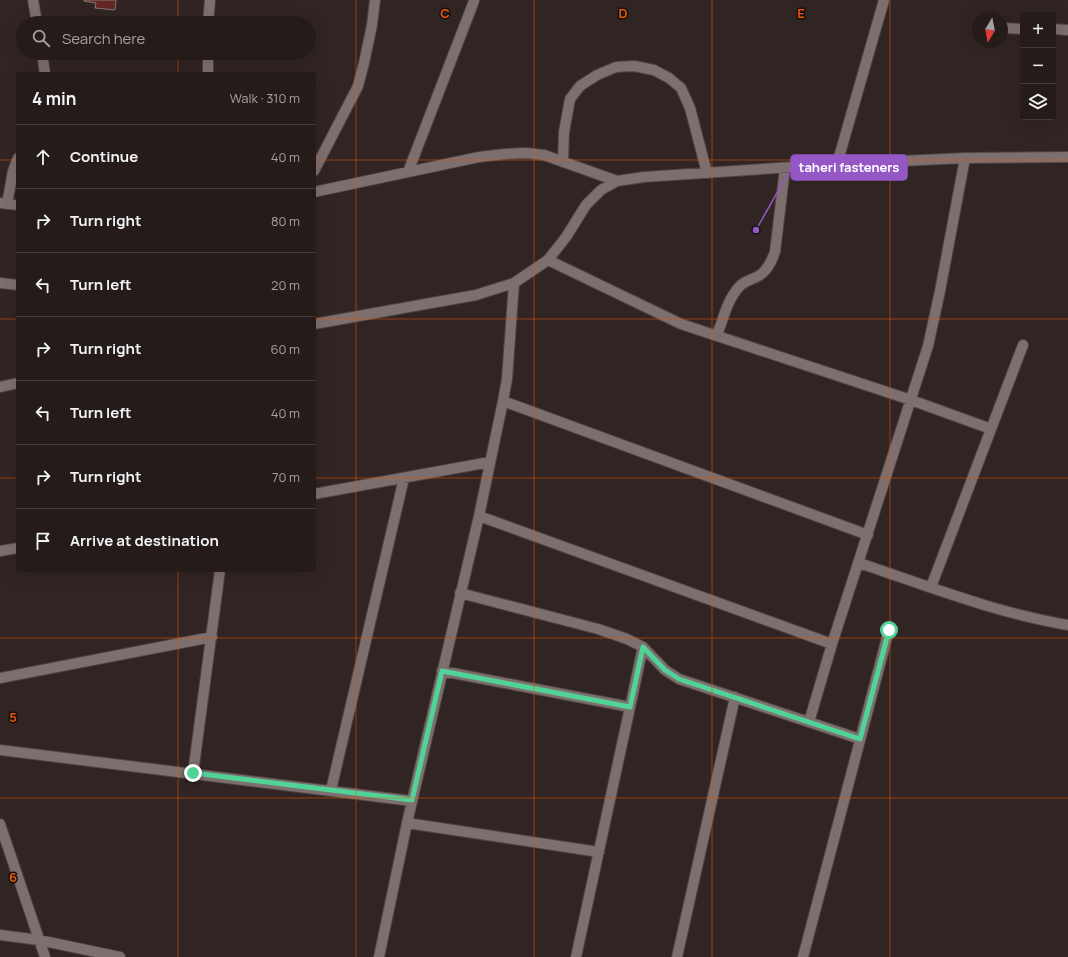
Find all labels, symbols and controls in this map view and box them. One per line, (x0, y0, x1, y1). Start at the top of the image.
text: C (440, 4, 450, 22)
text: D (618, 4, 628, 22)
text: E (797, 4, 805, 22)
north arrow (972, 12, 1008, 48)
map controls (1020, 12, 1056, 120)
button: + (1020, 12, 1056, 48)
search box (16, 16, 316, 60)
icon: search (30, 27, 52, 49)
text: Search here (62, 28, 145, 49)
button: − (1020, 48, 1056, 84)
button: layers (1020, 84, 1056, 120)
text: 4 min (32, 87, 76, 110)
text: Walk · 310 m (230, 89, 300, 107)
icon: ahead (32, 146, 54, 168)
text: Continue (70, 146, 138, 167)
text: 40 m (271, 148, 300, 166)
callout: taheri fasteners (791, 155, 907, 180)
text: taheri fasteners (799, 158, 899, 176)
icon: right (32, 210, 54, 232)
text: Turn right (70, 210, 141, 231)
text: 80 m (271, 212, 300, 230)
icon: left (32, 274, 54, 296)
text: Turn left (70, 274, 132, 295)
text: 20 m (271, 276, 300, 294)
icon: right (32, 338, 54, 360)
text: Turn right (70, 338, 141, 359)
text: 60 m (270, 340, 300, 358)
icon: left (32, 402, 54, 424)
text: Turn left (70, 402, 132, 423)
text: 40 m (271, 404, 300, 422)
icon: right (32, 466, 54, 488)
text: Turn right (70, 466, 141, 487)
text: 70 m (272, 468, 300, 486)
icon: arrive (32, 530, 54, 552)
text: Arrive at destination (70, 530, 219, 551)
route start (880, 621, 898, 639)
text: 5 (9, 708, 17, 726)
route end (184, 764, 202, 782)
text: 6 (9, 868, 17, 886)

